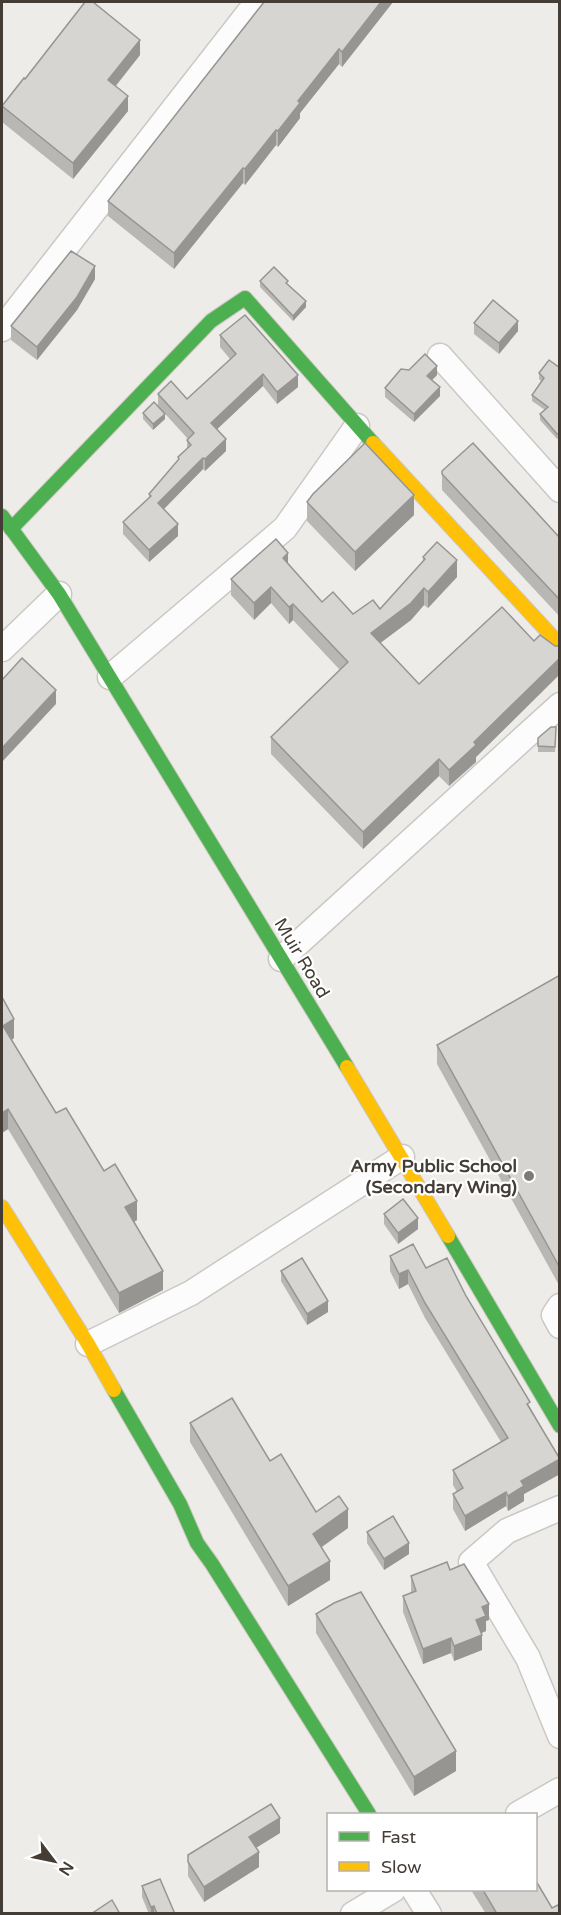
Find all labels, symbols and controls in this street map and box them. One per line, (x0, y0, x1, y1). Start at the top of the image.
street label: Muir Road (270, 914, 334, 1002)
place label: Army Public School (Secondary Wing) (351, 1155, 517, 1198)
marker: Army Public School (Secondary Wing) (522, 1169, 536, 1183)
legend (327, 1813, 537, 1891)
text: Fast (381, 1826, 416, 1848)
north arrow (24, 1831, 84, 1891)
text: Slow (381, 1856, 422, 1878)
text: N (54, 1858, 78, 1879)

